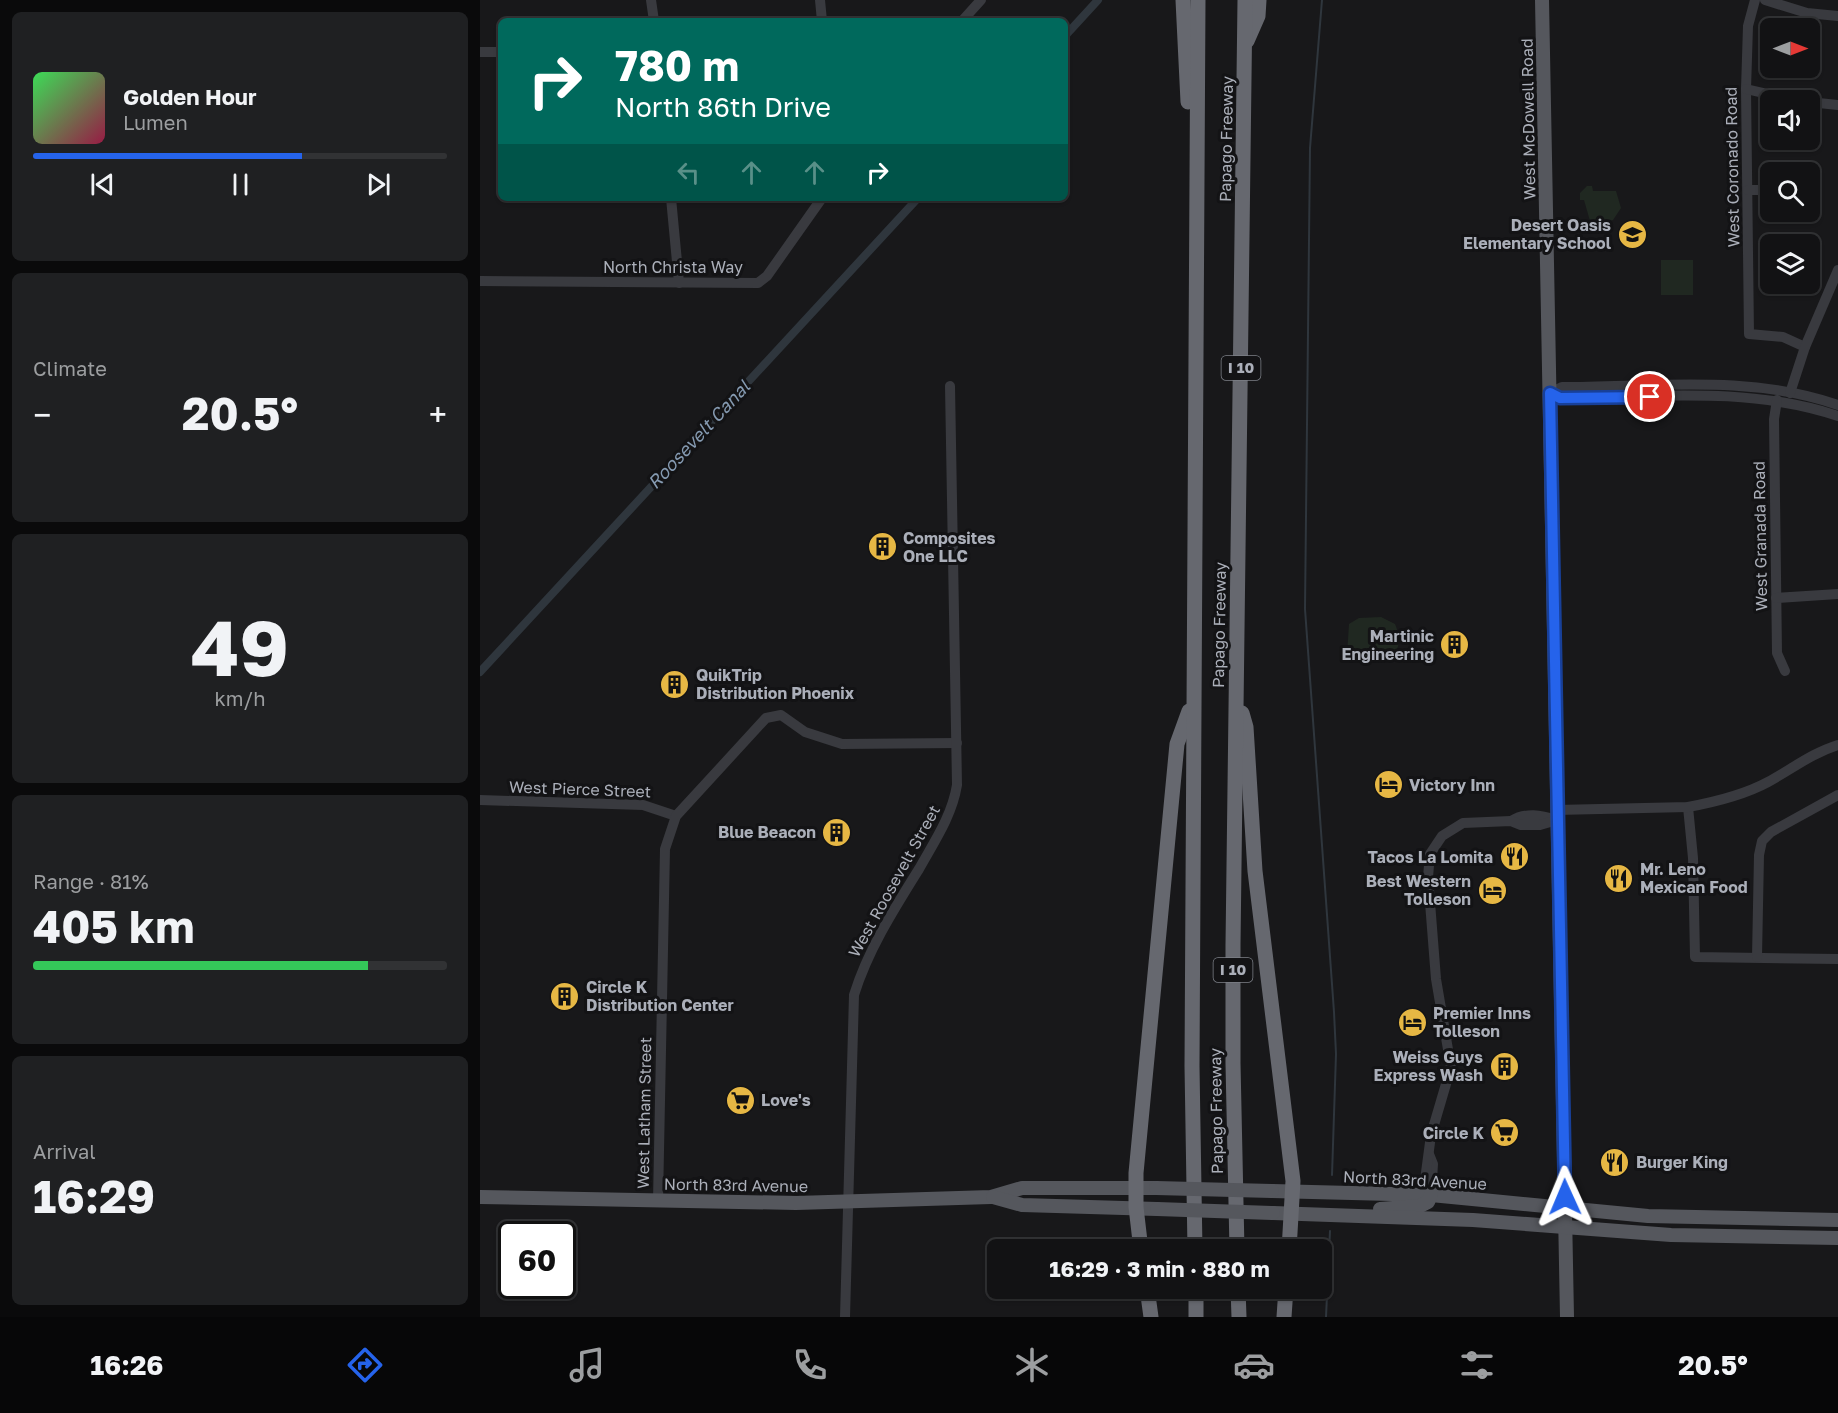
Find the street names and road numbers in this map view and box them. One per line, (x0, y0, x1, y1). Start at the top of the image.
street label: West McDowell Road (1517, 38, 1539, 200)
street label: Papago Freeway (1215, 76, 1237, 202)
street label: West Coronado Road (1721, 87, 1743, 247)
street label: North Christa Way (603, 257, 743, 277)
road number: I 10 (1222, 356, 1260, 380)
street label: West Granada Road (1749, 461, 1771, 611)
street label: Papago Freeway (1208, 562, 1230, 688)
street label: West Pierce Street (509, 777, 651, 801)
street label: West Roosevelt Street (844, 801, 944, 961)
road number: I 10 (1214, 958, 1252, 982)
street label: West Latham Street (633, 1037, 655, 1189)
street label: Papago Freeway (1205, 1048, 1227, 1174)
street label: North 83rd Avenue (1343, 1166, 1487, 1194)
street label: North 83rd Avenue (664, 1174, 808, 1196)

